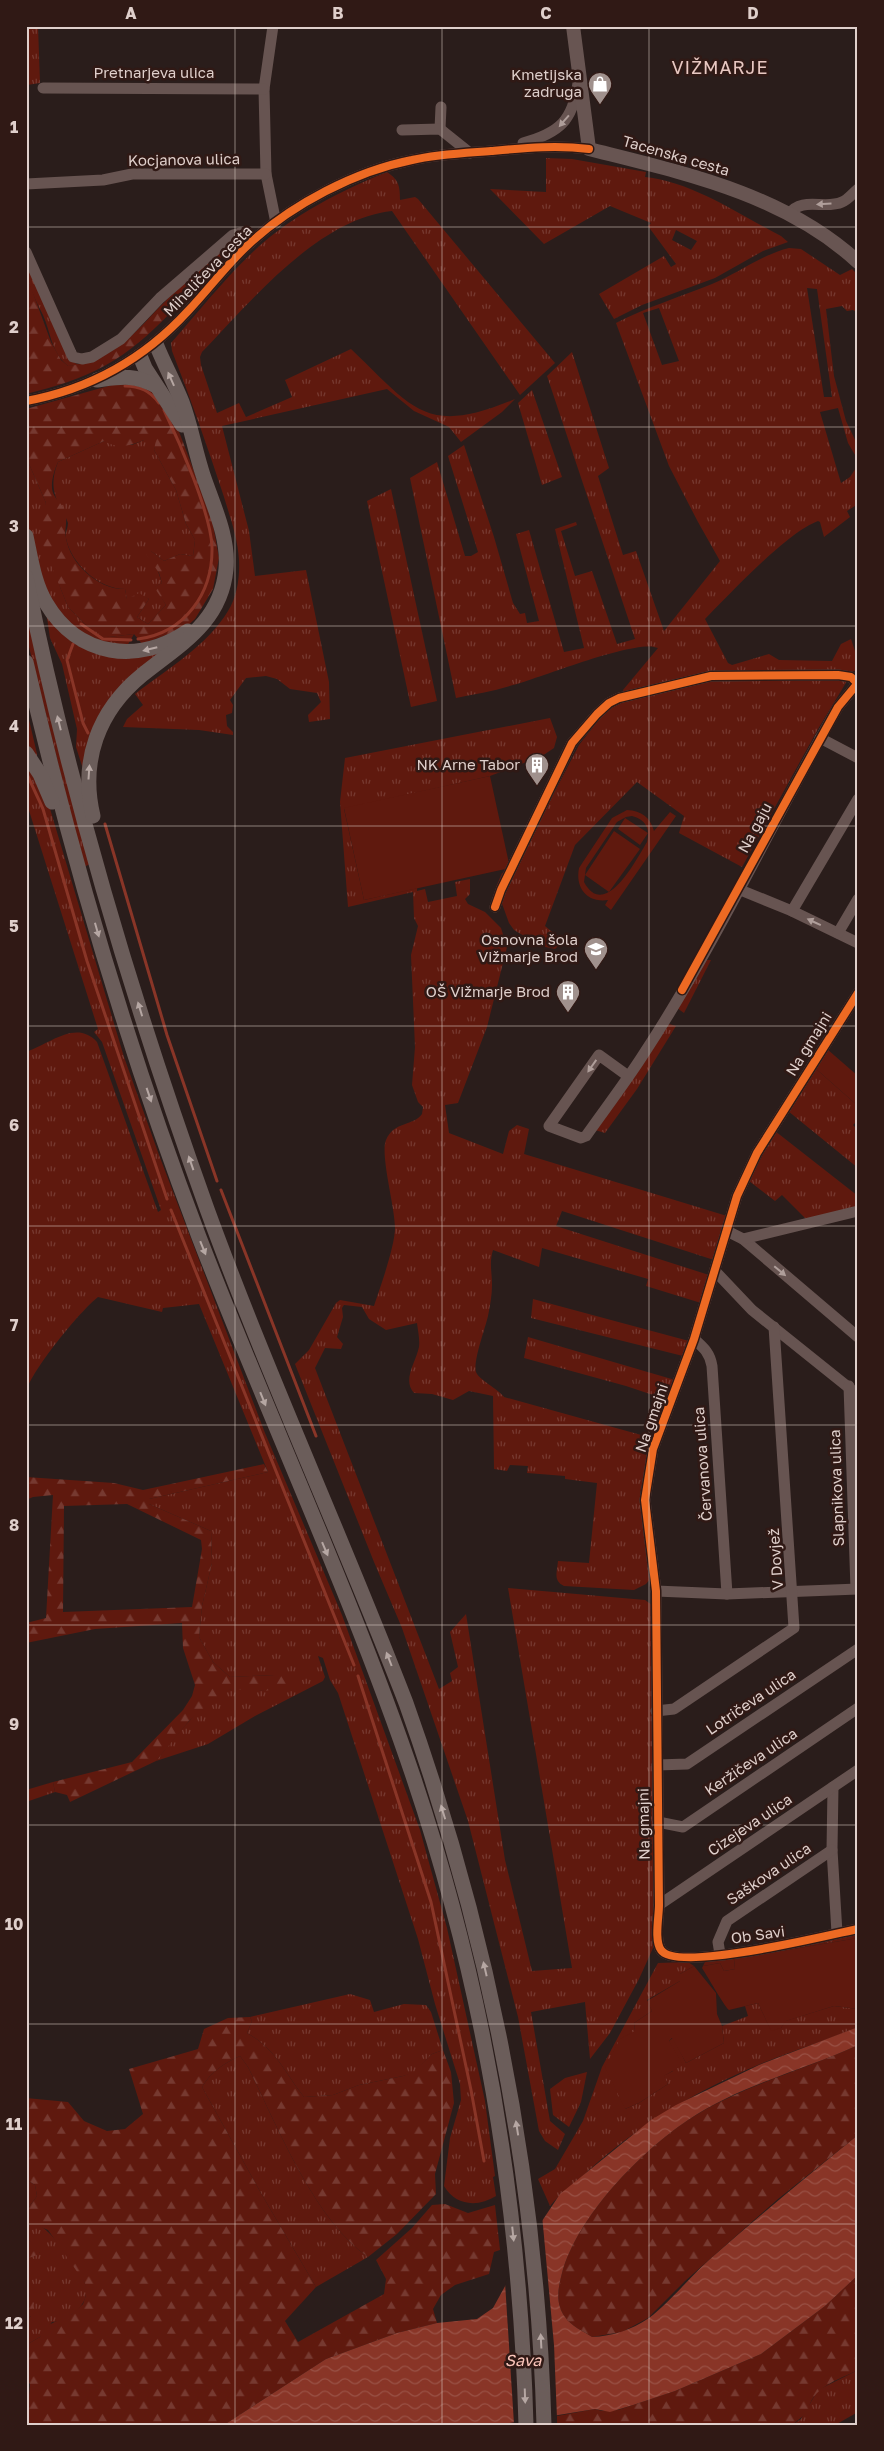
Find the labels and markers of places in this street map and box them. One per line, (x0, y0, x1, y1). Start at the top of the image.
place label: Kmetijska zadruga (511, 65, 582, 100)
shop icon: Kmetijska zadruga (587, 71, 613, 105)
building icon: NK Arne Tabor (524, 752, 550, 786)
place label: NK Arne Tabor (416, 755, 520, 773)
place label: Osnovna šola Vižmarje Brod (478, 930, 578, 965)
school or university icon: Osnovna šola Vižmarje Brod (583, 936, 609, 970)
building icon: OŠ Vižmarje Brod (555, 979, 581, 1013)
place label: OŠ Vižmarje Brod (426, 982, 550, 1000)

